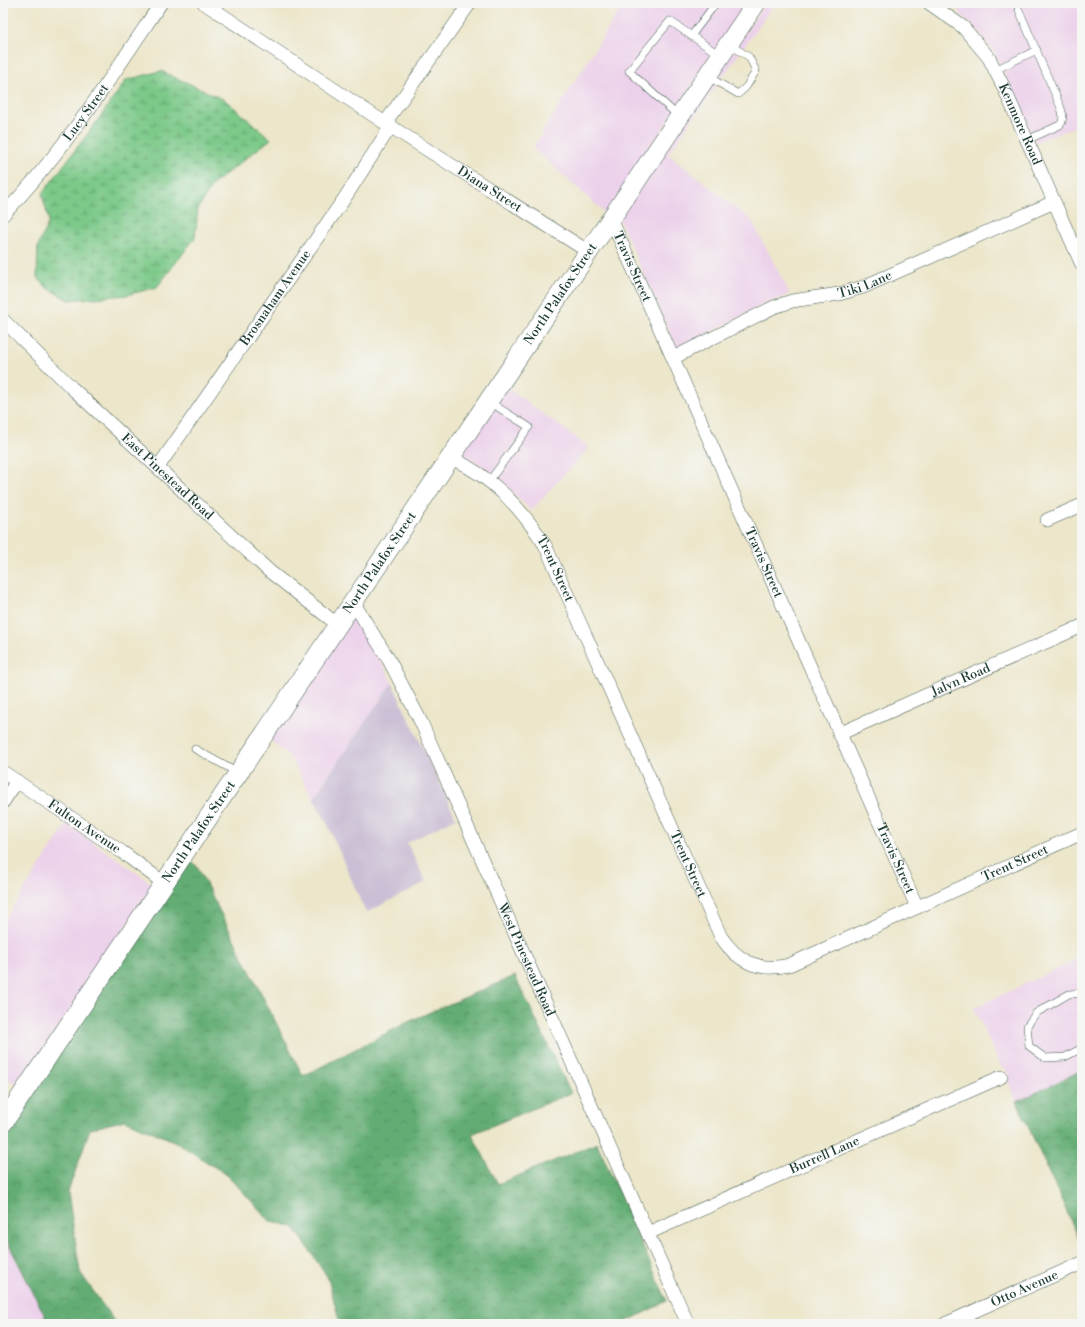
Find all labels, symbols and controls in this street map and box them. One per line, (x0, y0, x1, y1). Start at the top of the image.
street label: Lucy Street (60, 80, 112, 144)
street label: Kenmore Road (995, 81, 1045, 168)
street label: Diana Street (454, 163, 525, 216)
street label: Travis Street (610, 229, 655, 304)
street label: North Palafox Street (520, 240, 601, 348)
street label: Brosnaham Avenue (236, 246, 315, 350)
street label: Tiki Lane (836, 267, 895, 302)
street label: East Pinestead Road (118, 430, 217, 524)
street label: North Palafox Street (340, 509, 420, 617)
street label: Travis Street (741, 525, 787, 601)
street label: Trent Street (533, 532, 578, 605)
street label: Jalyn Road (928, 660, 993, 700)
street label: North Palafox Street (159, 777, 239, 886)
street label: Fulton Avenue (45, 796, 124, 857)
street label: Travis Street (873, 821, 918, 897)
street label: Trent Street (666, 828, 710, 900)
street label: Trent Street (979, 841, 1051, 885)
street label: West Pinestead Road (494, 900, 559, 1019)
street label: Burrell Lane (786, 1132, 862, 1178)
street label: Otto Avenue (988, 1266, 1061, 1311)

